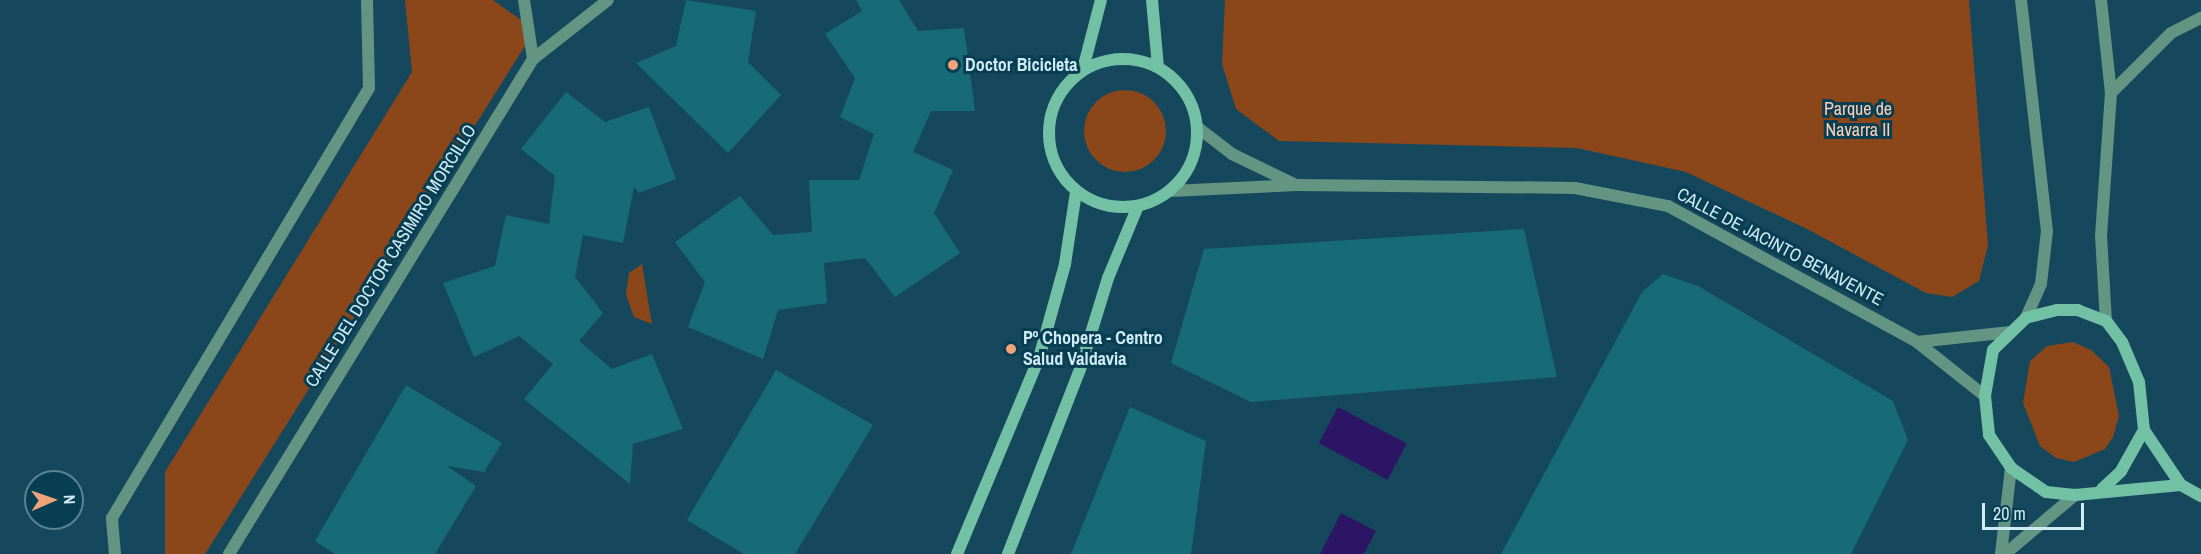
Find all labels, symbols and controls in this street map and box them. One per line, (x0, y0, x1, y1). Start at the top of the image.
place label: Doctor Bicicleta (965, 54, 1077, 76)
marker: Doctor Bicicleta (946, 58, 960, 72)
park label: Parque de Navarra II (1824, 99, 1892, 142)
street label: CALLE DEL DOCTOR CASIMIRO MORCILLO (301, 121, 481, 391)
street label: CALLE DE JACINTO BENAVENTE (1673, 183, 1887, 311)
place label: Pº Chopera - Centro Salud Valdavia (1023, 328, 1163, 370)
marker: Pº Chopera - Centro Salud Valdavia (1004, 342, 1018, 356)
north arrow (24, 470, 84, 530)
scale bar (1985, 491, 2087, 529)
text: N (59, 494, 81, 505)
text: 20 m (1993, 501, 2026, 526)

